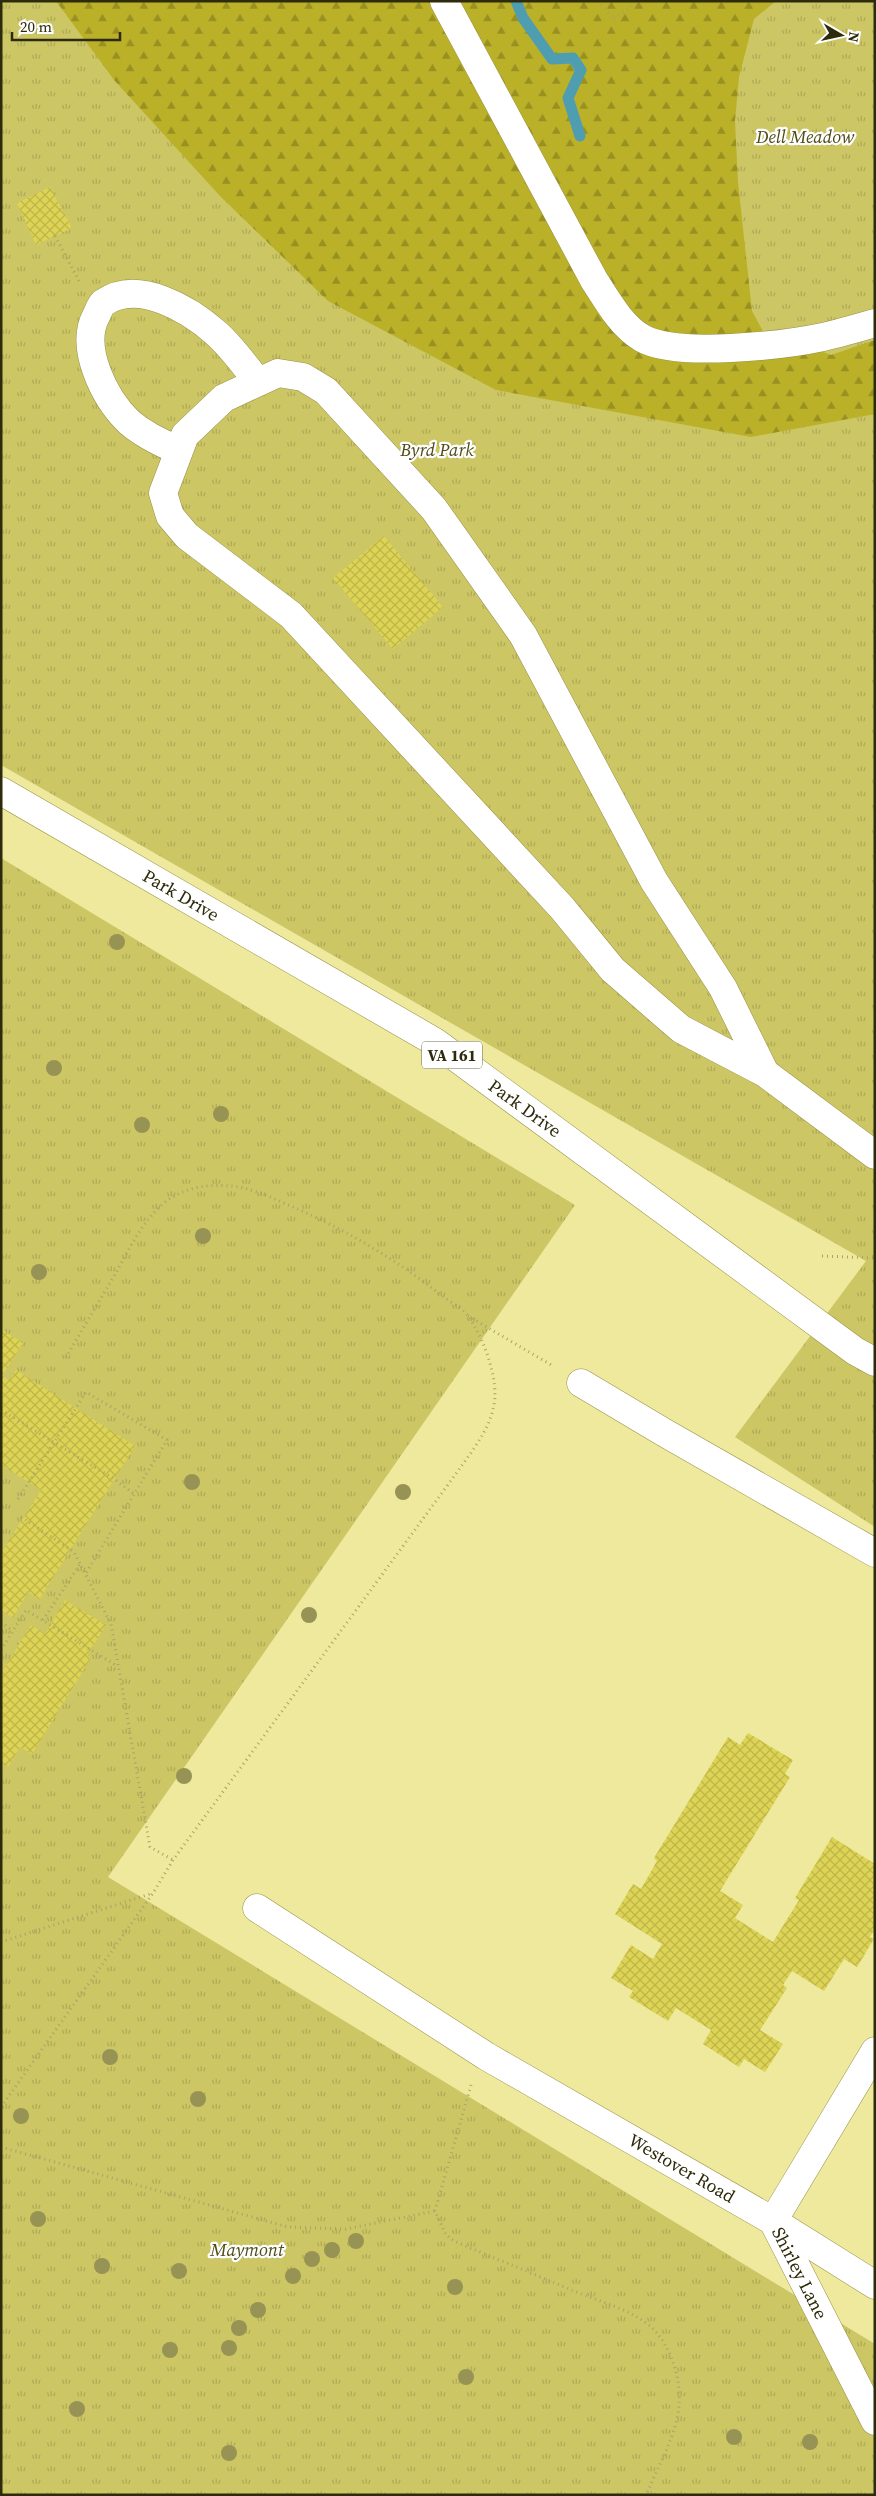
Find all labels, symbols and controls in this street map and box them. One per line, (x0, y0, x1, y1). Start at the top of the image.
scale bar (12, 10, 120, 42)
north arrow (816, 10, 866, 60)
text: 20 m (20, 16, 52, 37)
text: N (843, 30, 865, 44)
park label: Dell Meadow (755, 124, 855, 149)
park label: Byrd Park (399, 437, 474, 462)
street label: Park Drive (138, 863, 224, 927)
road number: VA 161 (422, 1042, 482, 1068)
street label: Park Drive (483, 1073, 567, 1143)
street label: Westover Road (624, 2127, 740, 2209)
street label: Shirley Lane (766, 2223, 834, 2323)
park label: Maymont (209, 2237, 285, 2262)

